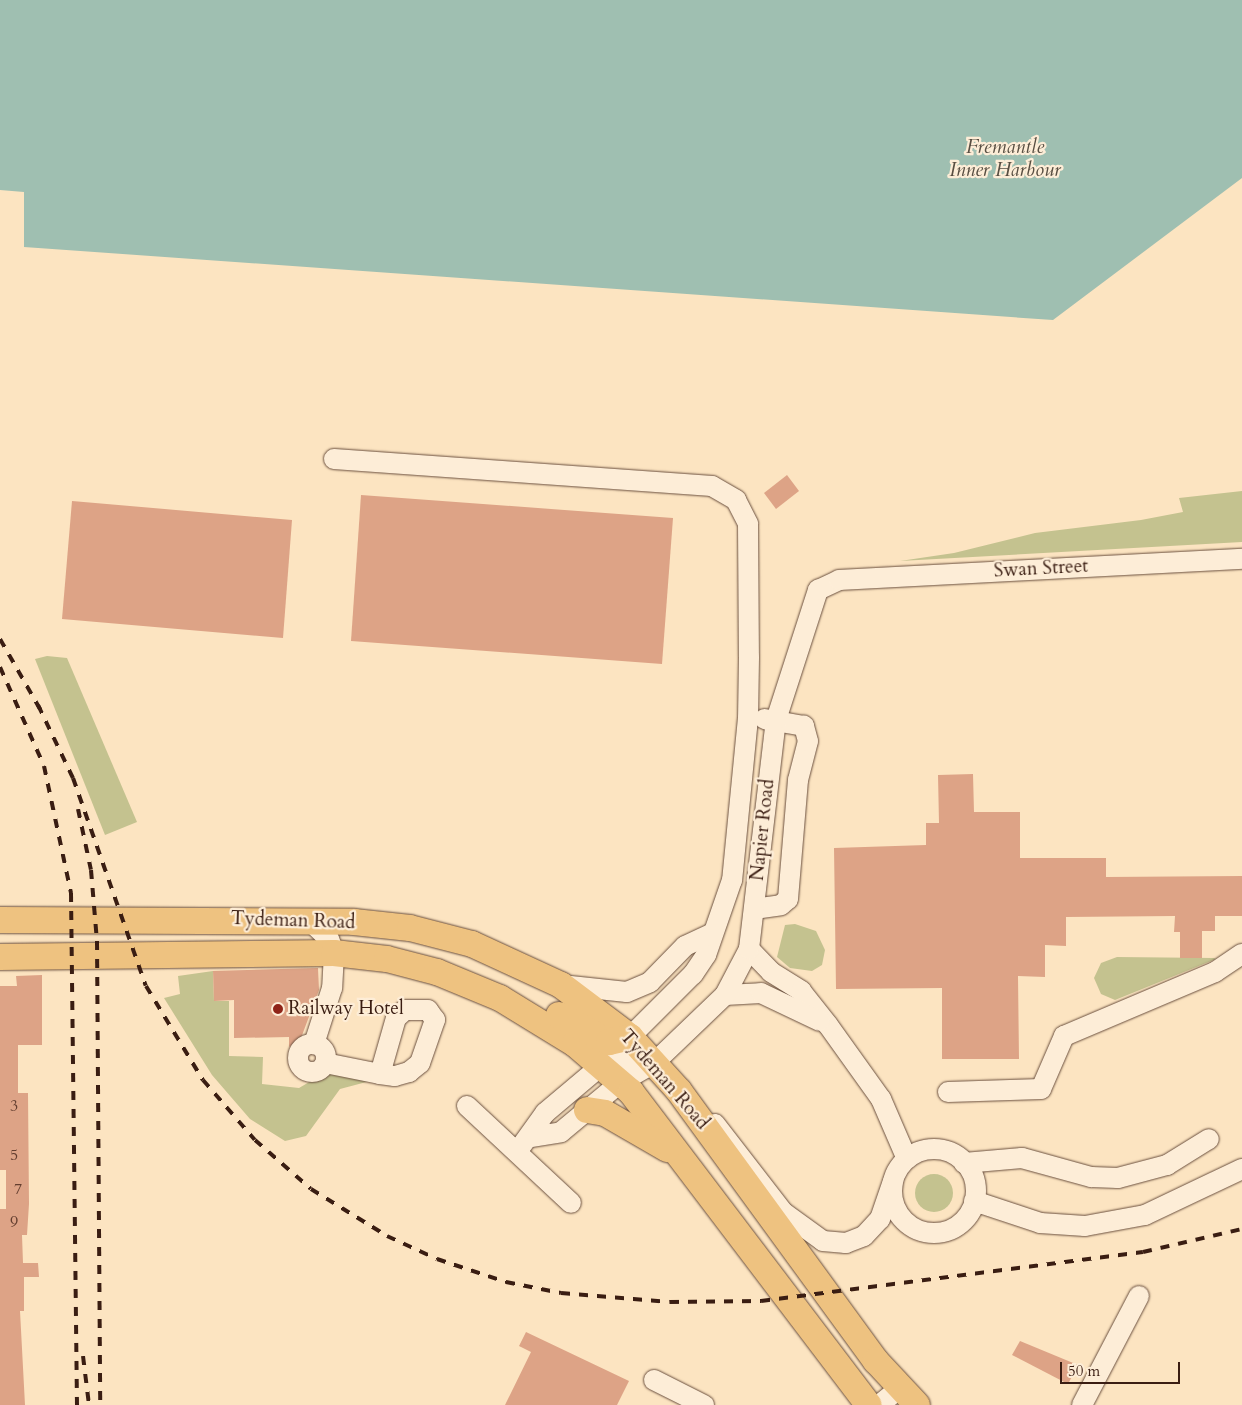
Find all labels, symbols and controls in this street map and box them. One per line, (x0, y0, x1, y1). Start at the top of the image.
water label: Fremantle Inner Harbour (949, 134, 1061, 181)
street label: Swan Street (993, 555, 1089, 583)
street label: Napier Road (746, 778, 780, 882)
street label: Tydeman Road (230, 907, 356, 935)
place label: Railway Hotel (288, 998, 404, 1020)
marker: Railway Hotel (272, 1003, 284, 1015)
street label: Tydeman Road (615, 1025, 713, 1135)
house number: 3 (10, 1096, 18, 1116)
house number: 5 (10, 1145, 18, 1165)
house number: 7 (14, 1179, 22, 1199)
house number: 9 (10, 1212, 18, 1232)
scale bar (1062, 1352, 1182, 1384)
text: 50 m (1068, 1361, 1100, 1381)

